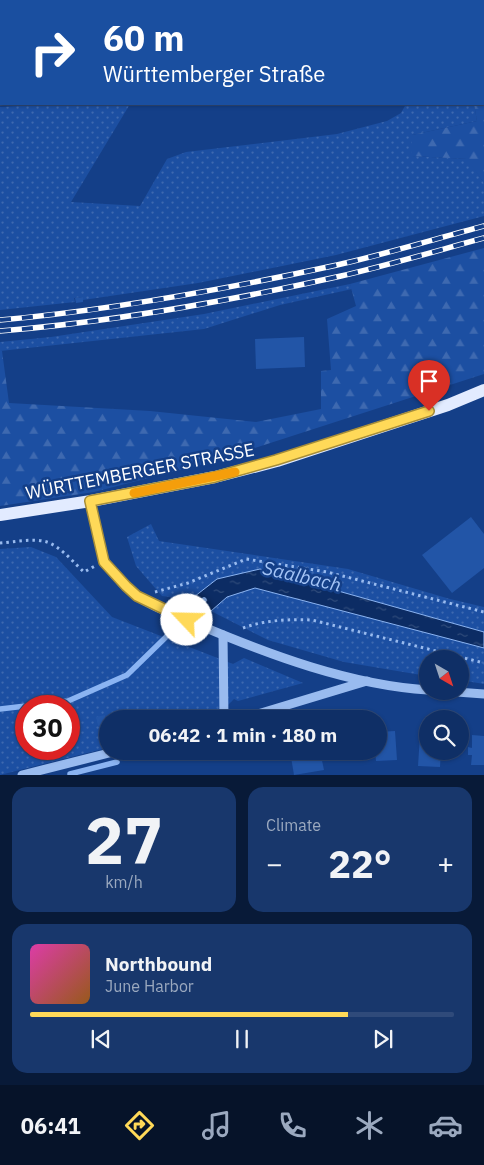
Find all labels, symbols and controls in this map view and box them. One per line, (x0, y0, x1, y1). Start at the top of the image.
text: 60 m (103, 15, 185, 61)
icon: right (20, 20, 85, 85)
text: Württemberger Straße (103, 59, 325, 88)
pin (408, 360, 450, 411)
icon: arrive (415, 367, 443, 395)
street label: WÜRTTEMBERGER STRASSE (24, 438, 256, 504)
water label: Saalbach (260, 555, 344, 597)
position arrow (160, 593, 212, 645)
north arrow (419, 650, 469, 700)
map controls (419, 650, 469, 760)
speed limit sign: 30 (15, 695, 80, 760)
button: search (419, 710, 469, 760)
text: 06:42 · 1 min · 180 m (149, 723, 337, 747)
text: 27 (85, 797, 163, 882)
text: Climate (266, 815, 321, 835)
text: 22° (328, 839, 392, 888)
text: − (266, 845, 283, 882)
text: + (437, 845, 454, 882)
text: km/h (105, 872, 143, 892)
text: Northbound (105, 952, 212, 976)
text: June Harbor (105, 976, 194, 996)
icon: previous (87, 1025, 115, 1053)
icon: pause (228, 1025, 256, 1053)
icon: next (369, 1025, 397, 1053)
icon: directions (122, 1108, 157, 1143)
icon: music (199, 1108, 234, 1143)
icon: phone (275, 1108, 310, 1143)
icon: climate (352, 1108, 387, 1143)
icon: car (428, 1108, 463, 1143)
text: 06:41 (21, 1111, 81, 1140)

